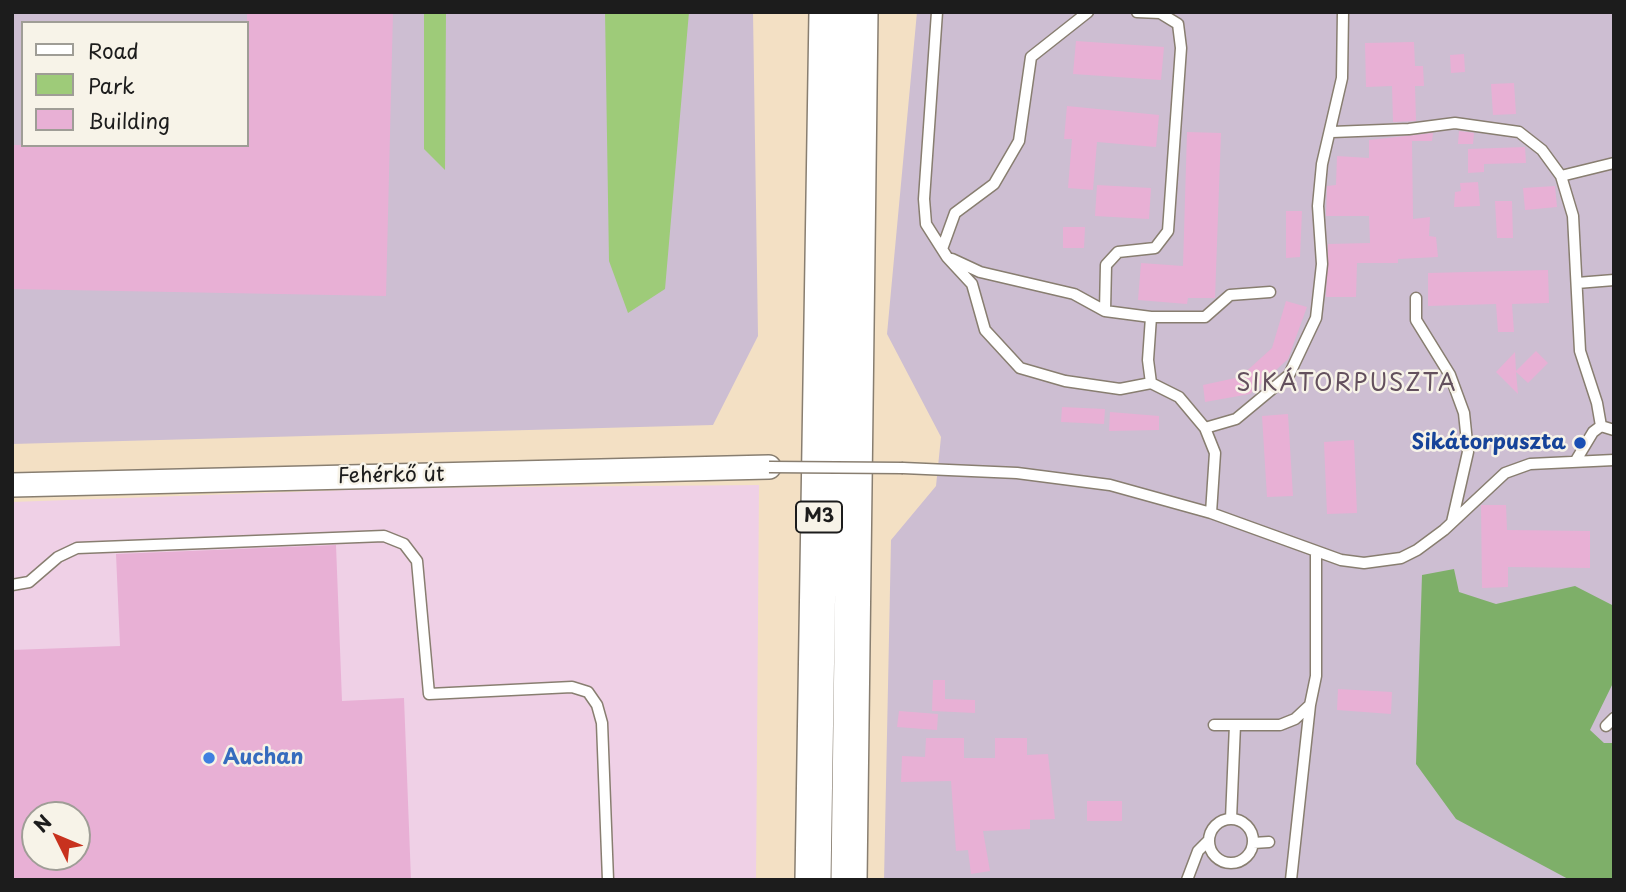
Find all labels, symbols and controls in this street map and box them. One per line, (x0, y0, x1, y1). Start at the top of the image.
legend (21, 21, 248, 147)
text: Road (88, 34, 139, 66)
text: Park (88, 69, 135, 101)
text: Building (88, 104, 170, 136)
district label: SIKÁTORPUSZTA (1239, 371, 1455, 399)
place label: Sikátorpuszta (1412, 430, 1566, 456)
marker: Sikátorpuszta (1572, 435, 1588, 451)
street label: Fehérkő út (337, 462, 445, 490)
road number: M3 (796, 502, 842, 532)
place label: Auchan (223, 745, 303, 771)
marker: Auchan (201, 750, 217, 766)
north arrow (21, 801, 91, 871)
text: N (27, 808, 57, 838)

